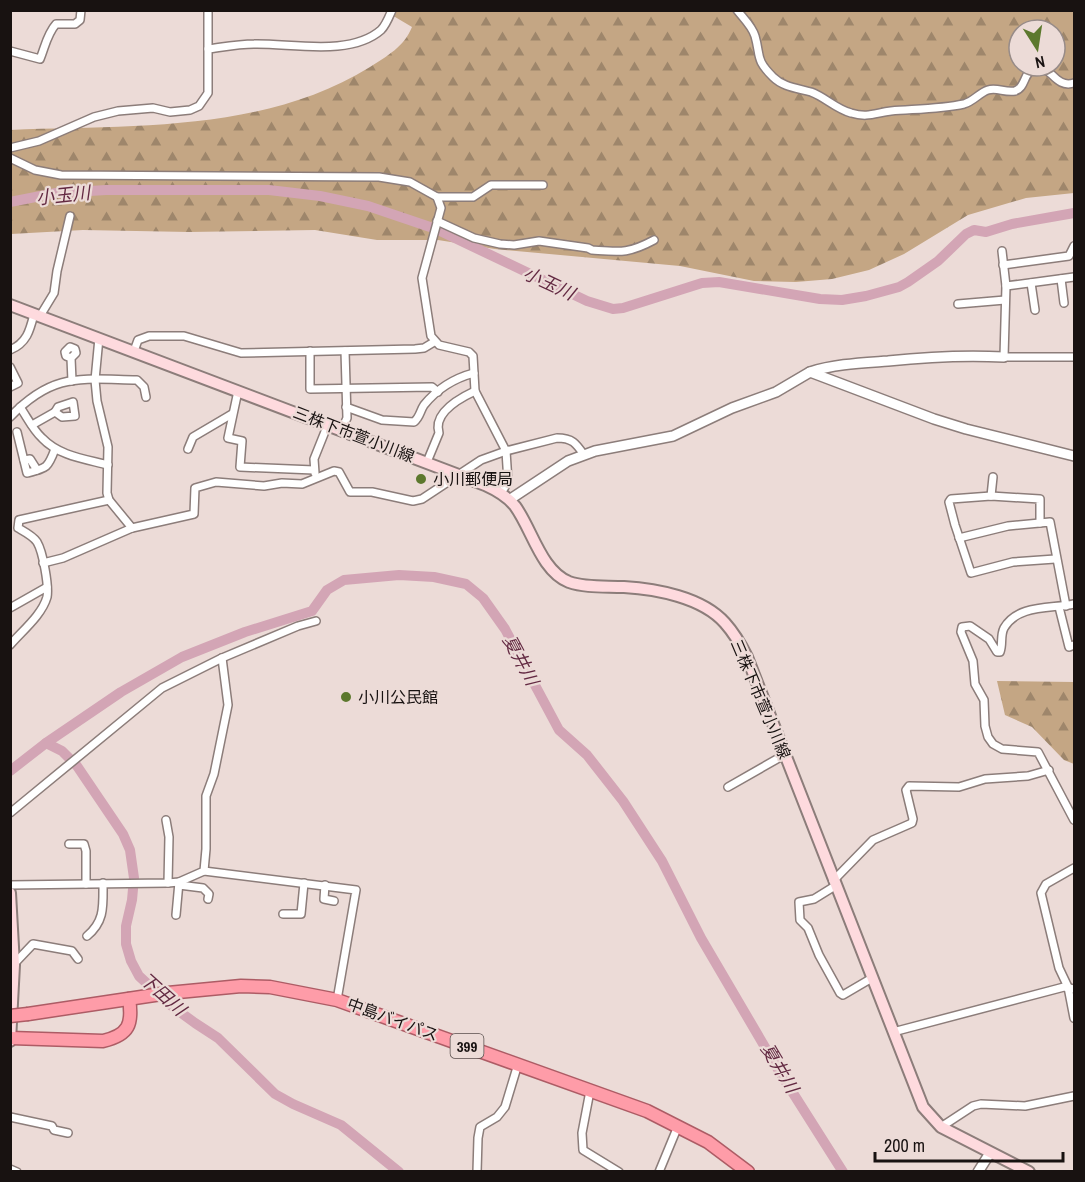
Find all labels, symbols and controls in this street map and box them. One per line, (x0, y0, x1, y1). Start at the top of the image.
north arrow (1007, 18, 1067, 78)
text: N (1033, 51, 1047, 74)
water label: 小玉川 (35, 180, 93, 210)
water label: 小玉川 (519, 260, 581, 307)
street label: 三株下市萱小川線 (290, 401, 418, 467)
place label: 小川郵便局 (433, 468, 513, 490)
marker: 小川郵便局 (414, 472, 428, 486)
water label: 夏井川 (497, 630, 546, 691)
street label: 三株下市萱小川線 (726, 636, 796, 762)
place label: 小川公民館 (358, 686, 438, 708)
marker: 小川公民館 (339, 690, 353, 704)
water label: 下田川 (135, 967, 193, 1023)
street label: 中島バイパス (344, 992, 442, 1046)
road number: 399 (450, 1034, 484, 1058)
water label: 夏井川 (755, 1038, 806, 1099)
scale bar (875, 1125, 1062, 1163)
text: 200 m (884, 1133, 925, 1158)

